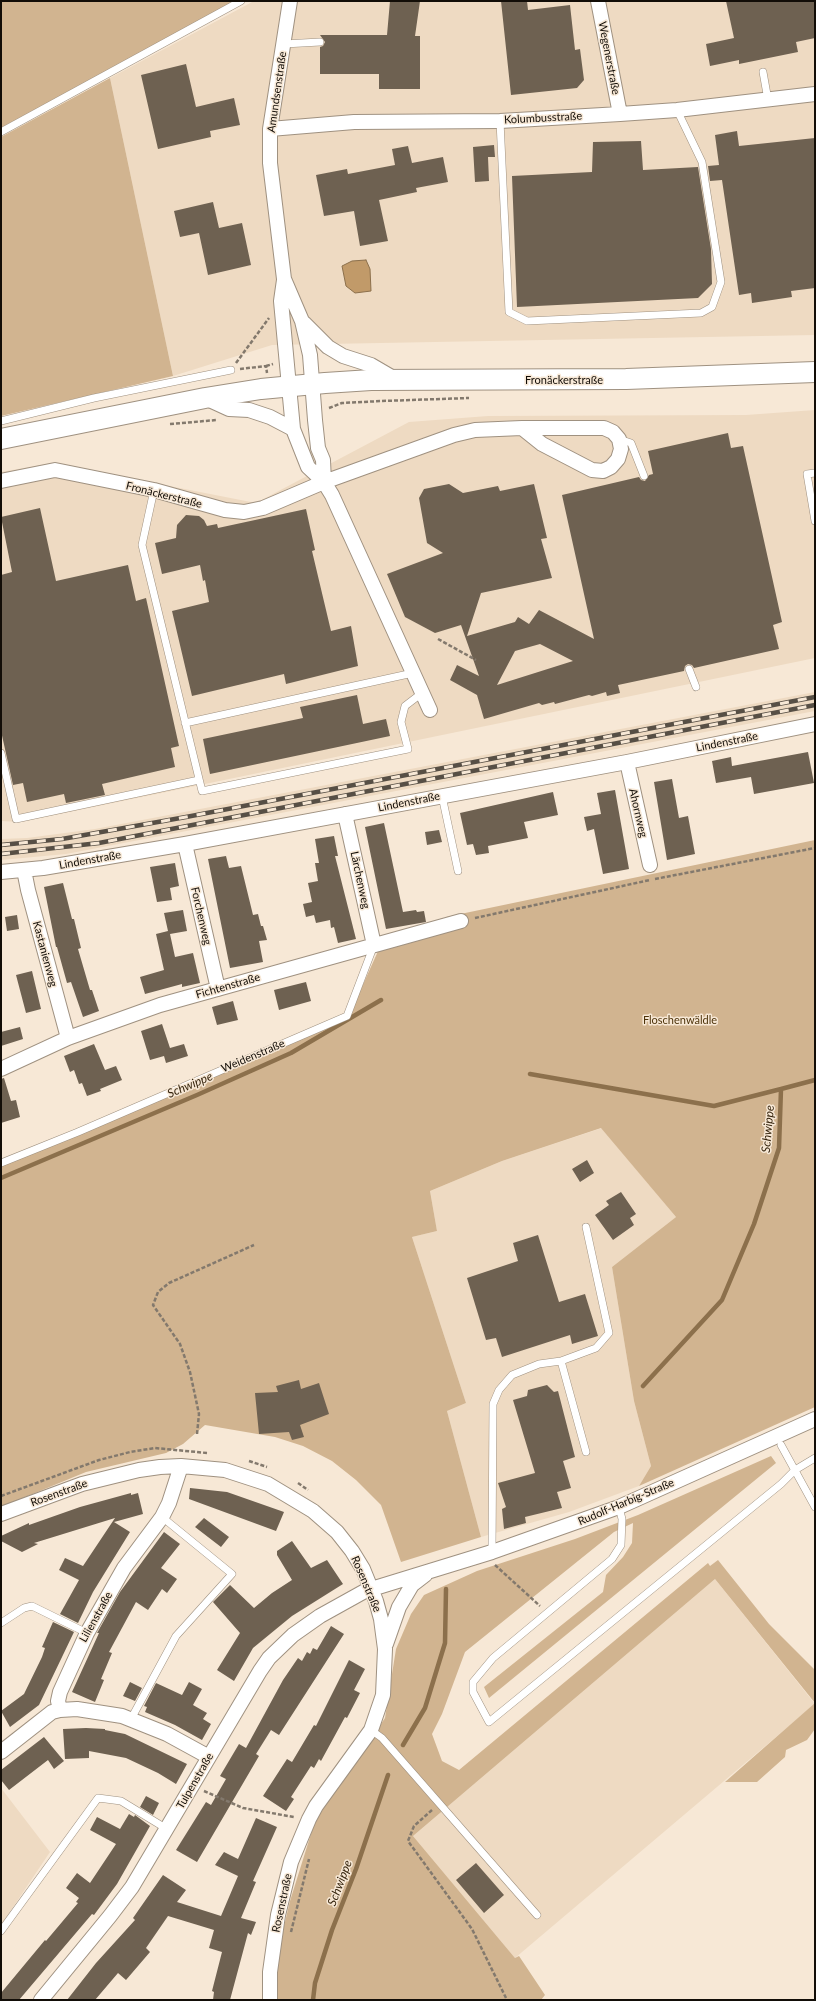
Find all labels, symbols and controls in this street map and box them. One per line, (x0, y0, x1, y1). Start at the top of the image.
street label: Wegenerstraße (595, 20, 623, 96)
street label: Amundsenstraße (265, 51, 289, 133)
street label: Kolumbusstraße (504, 109, 582, 127)
street label: Fronäckerstraße (525, 373, 603, 387)
street label: Fronäckerstraße (125, 479, 203, 511)
street label: Lindenstraße (695, 730, 759, 754)
street label: Ahornweg (626, 787, 650, 839)
street label: Lindenstraße (377, 790, 441, 814)
street label: Lindenstraße (58, 848, 122, 872)
street label: Lärchenweg (347, 850, 373, 910)
street label: Forchenweg (188, 886, 214, 946)
street label: Kastanienweg (30, 920, 60, 988)
street label: Fichtenstraße (194, 971, 262, 1001)
park label: Floschenwäldle (643, 1013, 717, 1027)
street label: Weidenstraße (219, 1037, 287, 1075)
water label: Schwippe (165, 1069, 215, 1101)
water label: Schwippe (759, 1105, 777, 1153)
street label: Rudolf-Harbig-Straße (576, 1476, 676, 1528)
street label: Rosenstraße (29, 1477, 89, 1509)
street label: Rosenstraße (348, 1554, 384, 1614)
street label: Lilienstraße (77, 1589, 115, 1645)
street label: Tulpenstraße (174, 1751, 216, 1811)
water label: Schwippe (325, 1858, 355, 1908)
street label: Rosenstraße (269, 1872, 295, 1934)

